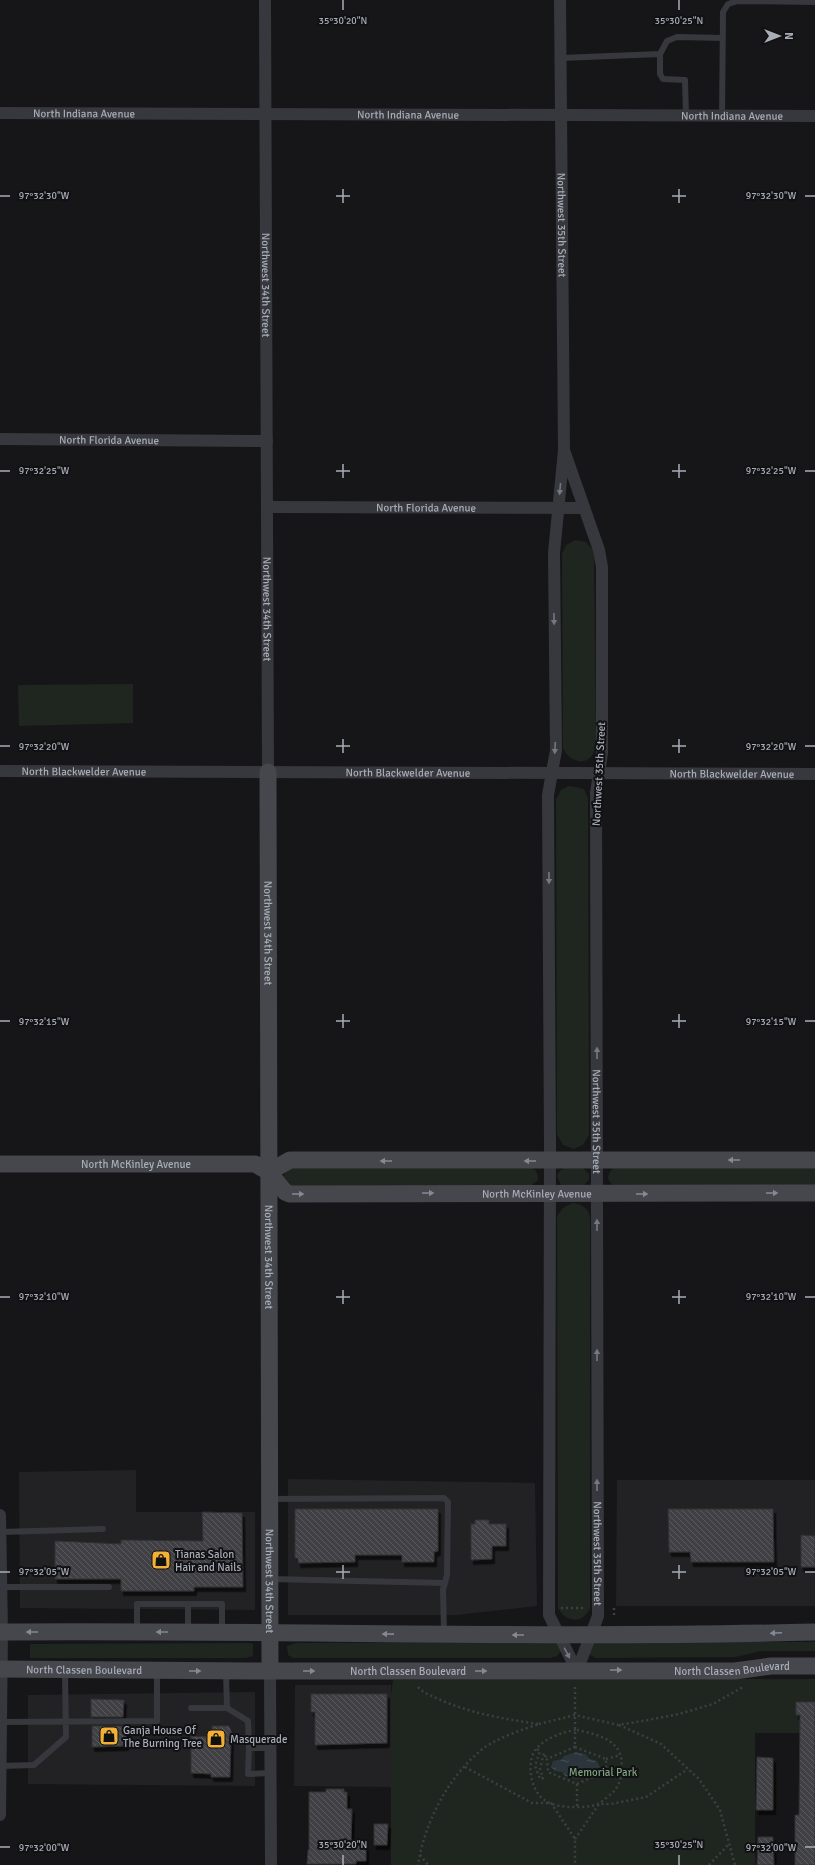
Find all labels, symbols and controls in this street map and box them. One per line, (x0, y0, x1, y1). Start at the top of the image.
text: 35°30'20"N (319, 15, 367, 27)
text: 35°30'25"N (655, 15, 703, 27)
north arrow (759, 16, 799, 56)
text: N (782, 32, 795, 40)
street label: North Indiana Avenue (33, 107, 135, 120)
street label: North Indiana Avenue (357, 108, 459, 121)
street label: North Indiana Avenue (681, 109, 783, 122)
street label: Northwest 35th Street (555, 173, 569, 277)
text: 97°32'30"W (19, 190, 70, 202)
text: 97°32'30"W (746, 190, 797, 202)
street label: Northwest 34th Street (259, 233, 273, 337)
street label: North Florida Avenue (59, 433, 159, 447)
text: 97°32'25"W (19, 465, 70, 477)
text: 97°32'25"W (746, 465, 797, 477)
one-way arrow (557, 483, 563, 495)
street label: North Florida Avenue (376, 501, 476, 514)
street label: Northwest 34th Street (261, 557, 274, 661)
one-way arrow (551, 613, 558, 625)
street label: Northwest 35th Street (590, 721, 608, 826)
text: 97°32'20"W (19, 741, 70, 753)
text: 97°32'20"W (746, 741, 797, 753)
one-way arrow (552, 742, 559, 755)
street label: North Blackwelder Avenue (22, 765, 146, 778)
street label: North Blackwelder Avenue (346, 766, 470, 779)
street label: North Blackwelder Avenue (670, 767, 794, 780)
one-way arrow (546, 872, 552, 885)
street label: Northwest 34th Street (262, 881, 275, 985)
text: 97°32'15"W (19, 1016, 70, 1028)
text: 97°32'15"W (746, 1016, 797, 1028)
one-way arrow (594, 1046, 600, 1059)
street label: Northwest 35th Street (590, 1069, 603, 1174)
one-way arrow (727, 1157, 740, 1163)
street label: North McKinley Avenue (81, 1158, 191, 1171)
one-way arrow (379, 1158, 392, 1164)
one-way arrow (523, 1158, 536, 1164)
street label: North McKinley Avenue (482, 1187, 592, 1200)
one-way arrow (422, 1190, 435, 1196)
one-way arrow (766, 1190, 779, 1196)
one-way arrow (292, 1191, 305, 1197)
one-way arrow (636, 1191, 649, 1197)
street label: Northwest 34th Street (262, 1205, 276, 1309)
one-way arrow (594, 1218, 600, 1231)
text: 97°32'10"W (19, 1291, 70, 1303)
text: 97°32'10"W (746, 1291, 797, 1303)
one-way arrow (594, 1348, 600, 1361)
one-way arrow (594, 1478, 600, 1491)
street label: Northwest 35th Street (591, 1501, 604, 1606)
street label: Northwest 34th Street (263, 1529, 276, 1633)
place label: Tianas Salon Hair and Nails (175, 1548, 242, 1574)
shop icon: Tianas Salon Hair and Nails (150, 1549, 172, 1571)
text: 97°32'05"W (19, 1566, 70, 1578)
text: 97°32'05"W (746, 1566, 797, 1578)
one-way arrow (25, 1629, 38, 1635)
one-way arrow (155, 1629, 168, 1635)
one-way arrow (382, 1630, 394, 1637)
one-way arrow (770, 1630, 782, 1637)
one-way arrow (511, 1632, 524, 1638)
one-way arrow (564, 1647, 571, 1659)
street label: North Classen Boulevard (674, 1660, 790, 1678)
street label: North Classen Boulevard (26, 1663, 142, 1677)
street label: North Classen Boulevard (350, 1665, 466, 1678)
one-way arrow (610, 1667, 623, 1673)
one-way arrow (189, 1668, 202, 1674)
one-way arrow (303, 1668, 316, 1674)
one-way arrow (475, 1668, 488, 1674)
place label: Ganja House Of The Burning Tree (123, 1724, 202, 1750)
shop icon: Ganja House Of The Burning Tree (98, 1725, 120, 1747)
shop icon: Masquerade (205, 1728, 227, 1750)
place label: Masquerade (230, 1733, 287, 1746)
park label: Memorial Park (569, 1766, 638, 1779)
text: 35°30'20"N (319, 1839, 367, 1851)
text: 35°30'25"N (655, 1839, 703, 1851)
text: 97°32'00"W (19, 1842, 70, 1854)
text: 97°32'00"W (746, 1842, 797, 1854)

